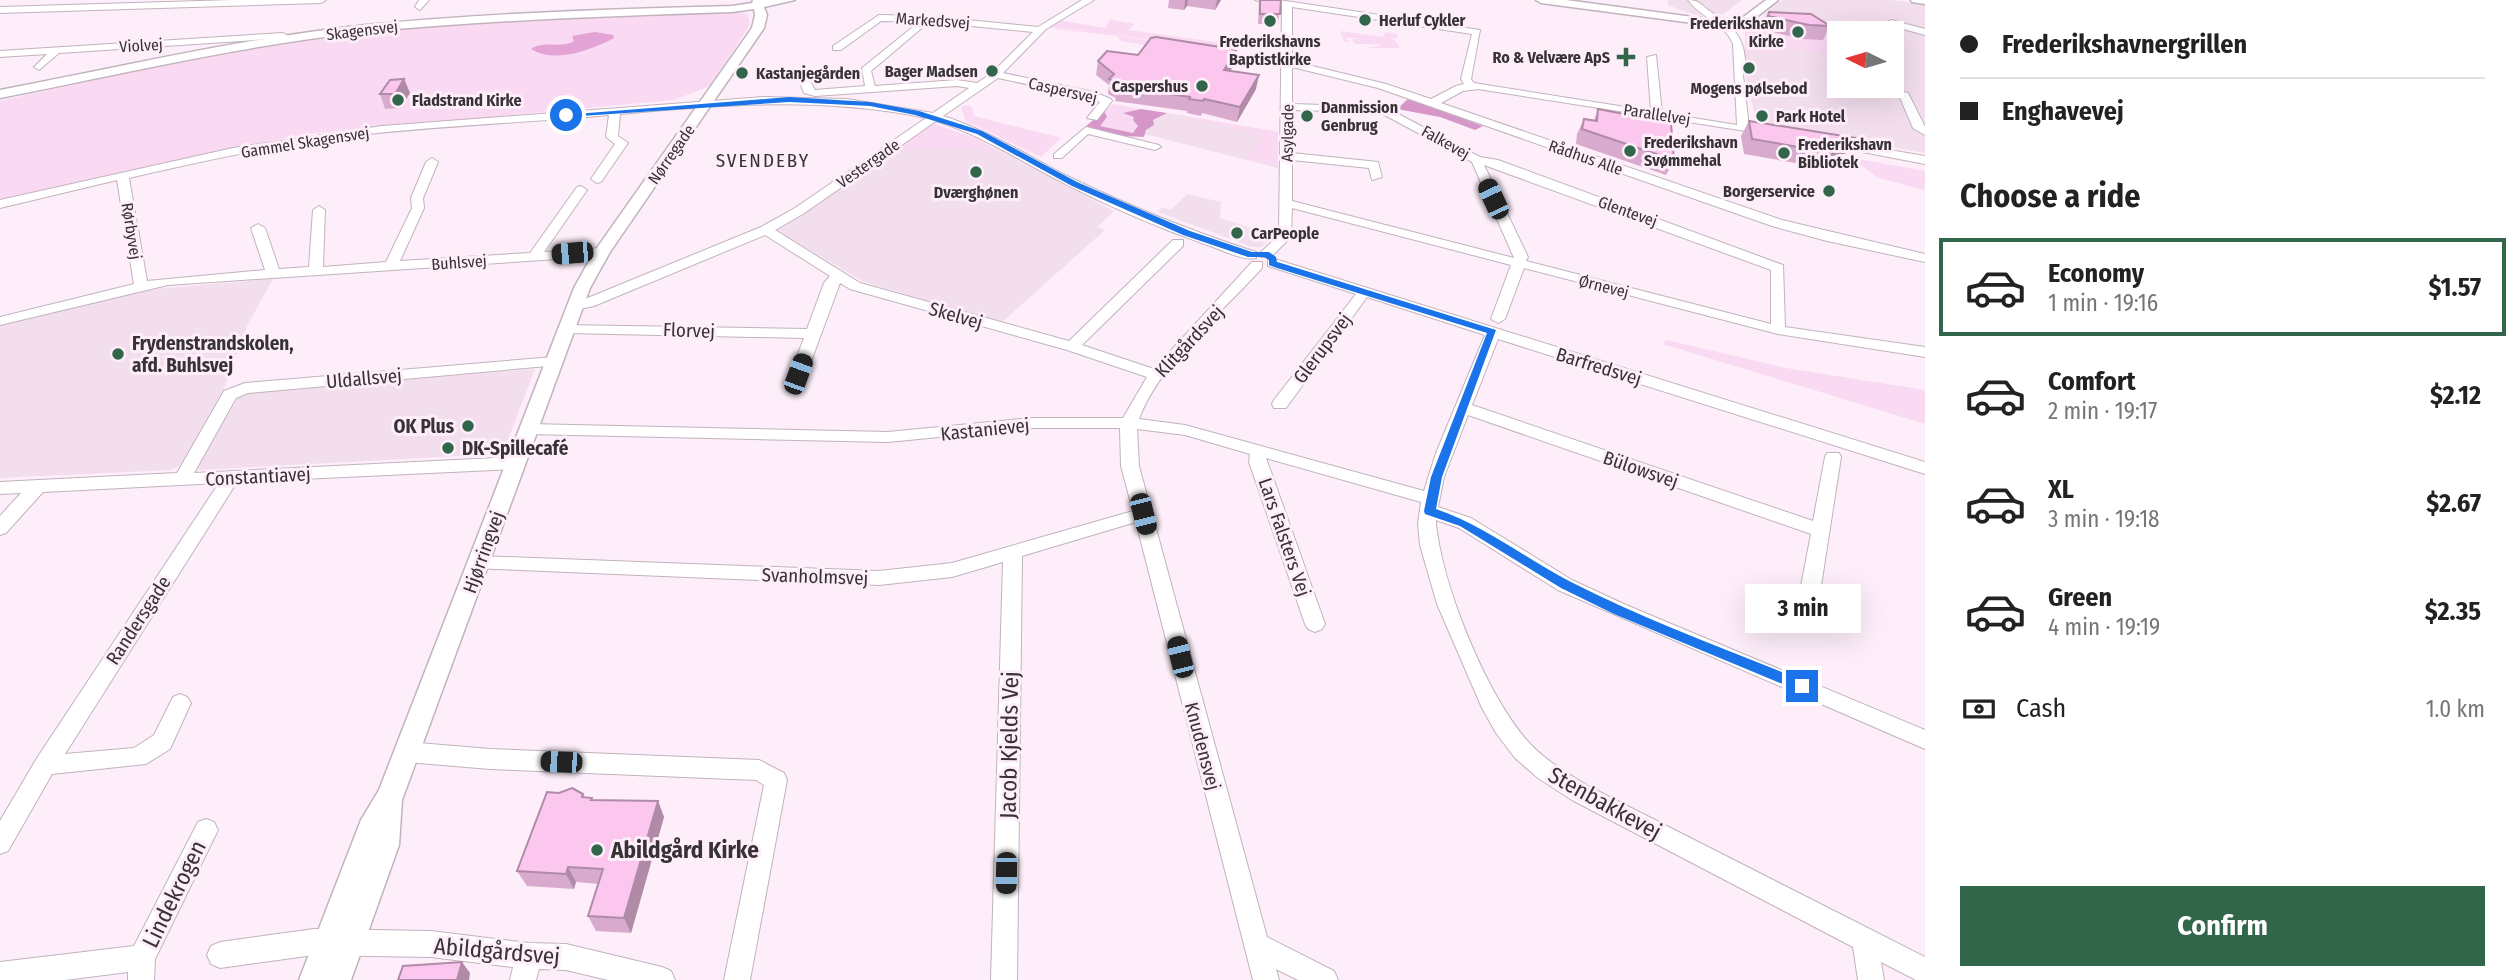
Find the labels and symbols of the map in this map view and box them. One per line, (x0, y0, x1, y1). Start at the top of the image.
street label: Markedsvej (895, 8, 971, 33)
place label: Herluf Cykler (1379, 11, 1466, 30)
marker: Herluf Cykler (1357, 12, 1373, 28)
marker: Frederikshavns Baptistkirke (1262, 13, 1278, 29)
place label: Frederikshavn Kirke (1690, 14, 1784, 51)
street label: Skagensvej (325, 17, 399, 44)
north arrow (1827, 21, 1904, 98)
marker: Frederikshavn Kirke (1790, 24, 1806, 40)
place label: Frederikshavns Baptistkirke (1220, 32, 1320, 69)
street label: Violvej (119, 35, 163, 56)
marker: Ro & Velvære ApS (1616, 47, 1636, 67)
place label: Ro & Velvære ApS (1492, 48, 1610, 67)
marker: Mogens pølsebod (1741, 60, 1757, 76)
place label: Bager Madsen (885, 62, 978, 81)
marker: Bager Madsen (984, 63, 1000, 79)
place label: Kastanjegården (756, 64, 860, 83)
marker: Kastanjegården (734, 65, 750, 81)
street label: Caspersvej (1027, 73, 1099, 108)
place label: Caspershus (1112, 77, 1188, 96)
marker: Caspershus (1194, 78, 1210, 94)
place label: Mogens pølsebod (1690, 79, 1808, 98)
place label: Fladstrand Kirke (412, 91, 522, 110)
marker: Fladstrand Kirke (390, 92, 406, 108)
place label: Danmission Genbrug (1321, 98, 1398, 135)
route start (550, 99, 582, 131)
street label: Parallelvej (1622, 100, 1692, 129)
street label: Asylgade (1277, 104, 1298, 162)
place label: Park Hotel (1776, 107, 1846, 126)
marker: Danmission Genbrug (1299, 108, 1315, 124)
marker: Park Hotel (1754, 108, 1770, 124)
street label: Nørregade (644, 121, 699, 188)
street label: Falkevej (1418, 121, 1473, 163)
street label: Gammel Skagensvej (240, 123, 371, 162)
place label: Frederikshavn Svømmehal (1644, 133, 1738, 170)
street label: Vestergade (833, 135, 903, 192)
place label: Frederikshavn Bibliotek (1798, 135, 1892, 172)
street label: Rådhus Alle (1546, 136, 1625, 179)
marker: Frederikshavn Svømmehal (1622, 143, 1638, 159)
marker: Frederikshavn Bibliotek (1776, 145, 1792, 161)
district label: SVENDEBY (716, 149, 810, 172)
marker: Dværghønen (968, 164, 984, 180)
car (1475, 176, 1512, 222)
place label: Borgerservice (1723, 182, 1815, 201)
place label: Dværghønen (934, 183, 1018, 202)
marker: Borgerservice (1821, 183, 1837, 199)
street label: Glentevej (1596, 192, 1660, 231)
street label: Rørbyvej (118, 201, 145, 261)
place label: CarPeople (1251, 224, 1319, 243)
marker: CarPeople (1229, 225, 1245, 241)
car (551, 241, 594, 265)
street label: Buhlsvej (431, 251, 487, 274)
street label: Ørnevej (1577, 271, 1631, 302)
street label: Skelvej (926, 297, 985, 334)
street label: Klitgårdsvej (1150, 300, 1229, 382)
street label: Glerupsvej (1288, 309, 1356, 388)
street label: Florvej (662, 318, 715, 343)
place label: Frydenstrandskolen, afd. Buhlsvej (132, 332, 294, 377)
street label: Barfredsvej (1553, 343, 1644, 390)
marker: Frydenstrandskolen, afd. Buhlsvej (110, 346, 126, 362)
car (781, 351, 816, 397)
street label: Uldallsvej (325, 364, 403, 393)
street label: Kastanievej (939, 413, 1031, 446)
place label: OK Plus (394, 415, 455, 438)
marker: OK Plus (460, 418, 476, 434)
place label: DK-Spillecafé (462, 437, 569, 460)
marker: DK-Spillecafé (440, 440, 456, 456)
street label: Bülowsvej (1600, 446, 1682, 493)
street label: Constantiavej (205, 462, 311, 491)
street label: Lars Falsters Vej (1254, 475, 1316, 599)
car (1128, 491, 1159, 537)
street label: Hjørringvej (458, 508, 509, 596)
street label: Svanholmsvej (761, 563, 869, 590)
street label: Randersgade (101, 572, 176, 669)
callout: 3 min (1744, 584, 1860, 634)
car (1165, 634, 1196, 680)
route end (1786, 670, 1818, 702)
street label: Jacob Kjelds Vej (994, 671, 1024, 819)
street label: Knudensvej (1180, 700, 1225, 793)
car (540, 751, 583, 773)
street label: Stenbakkevej (1543, 760, 1667, 846)
street label: Lindekrogen (136, 836, 212, 952)
place label: Abildgård Kirke (610, 836, 759, 864)
marker: Abildgård Kirke (589, 842, 605, 858)
car (996, 852, 1017, 894)
street label: Abildgårdsvej (433, 932, 561, 970)

